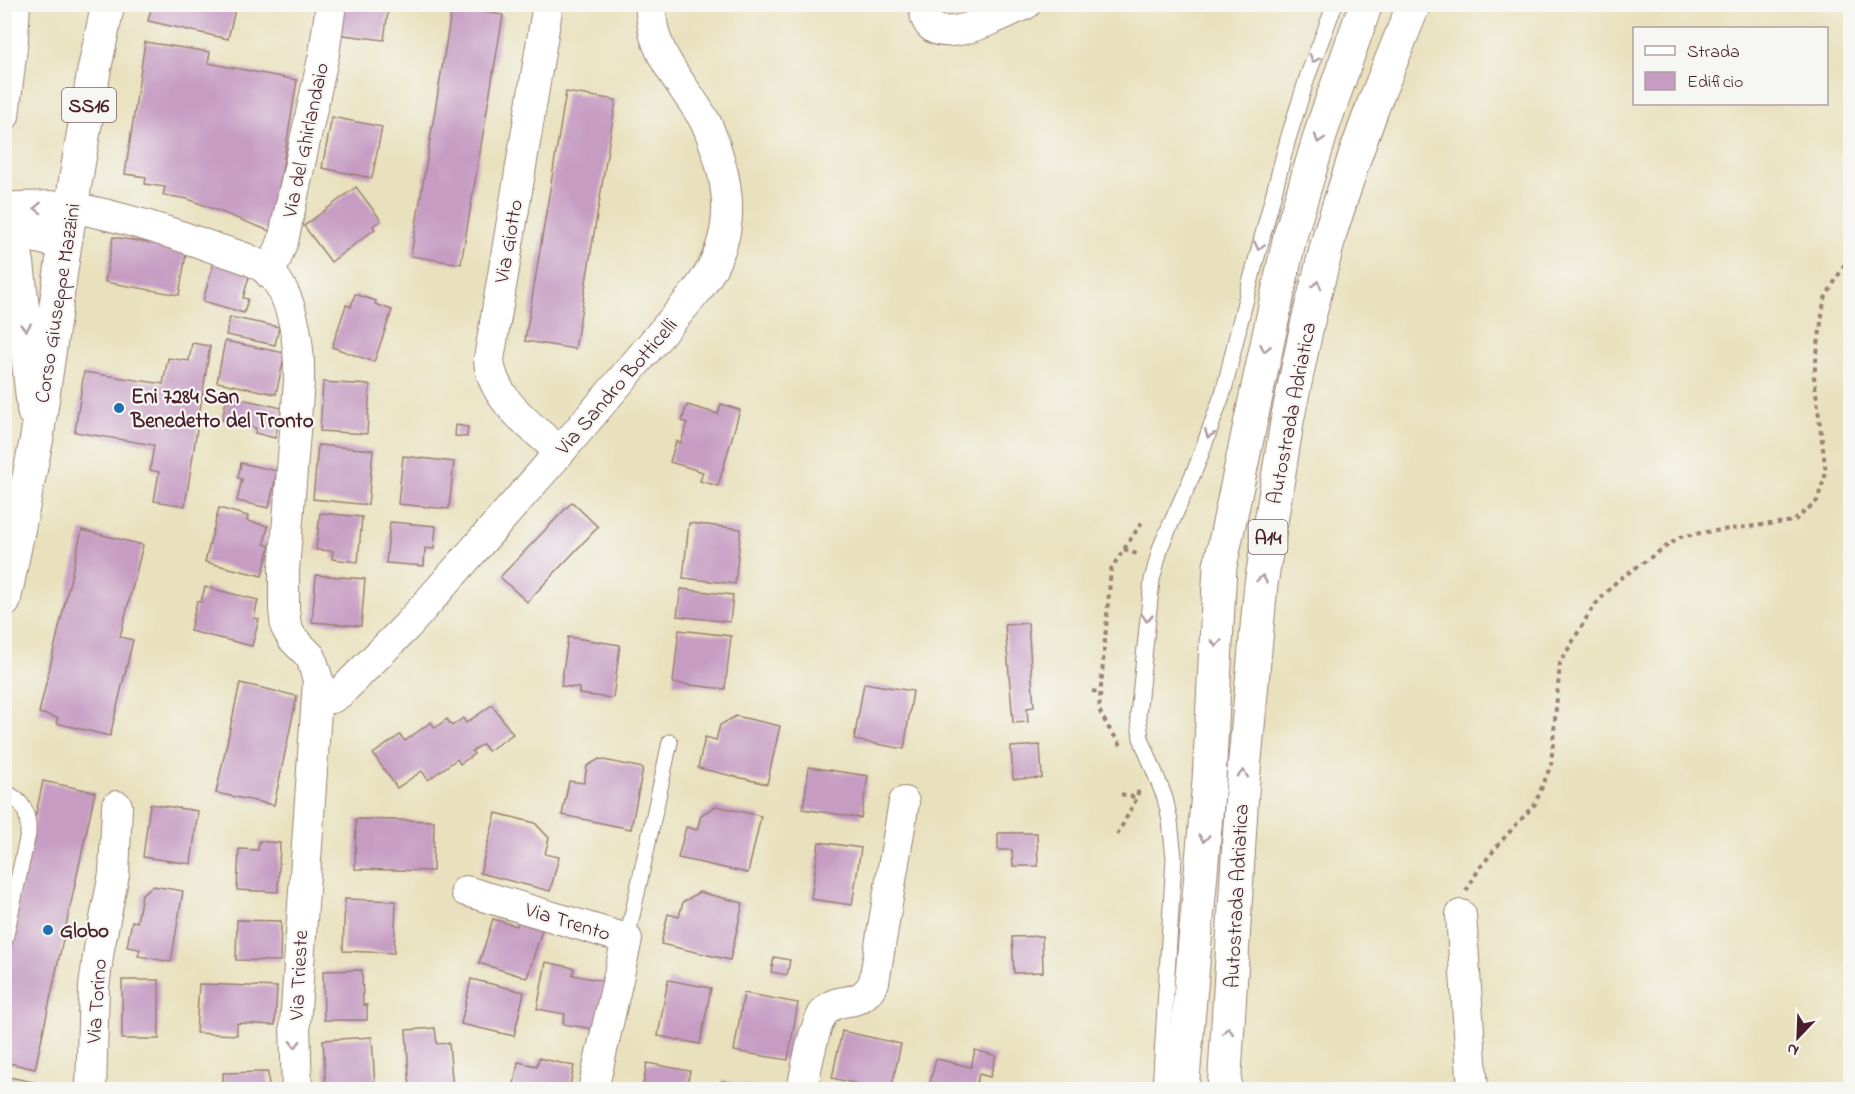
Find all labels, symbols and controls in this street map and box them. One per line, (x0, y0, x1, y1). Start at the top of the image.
legend (1633, 27, 1828, 105)
text: Strada (1687, 40, 1740, 66)
one-way arrow (1309, 53, 1321, 64)
street label: Via del Ghirlandaio (276, 60, 338, 222)
text: Edificio (1687, 70, 1743, 96)
road number: SS16 (62, 88, 116, 122)
one-way arrow (1313, 133, 1326, 144)
street label: Via Giotto (488, 197, 532, 286)
street label: Corso Giuseppe Mazzini (28, 201, 90, 405)
one-way arrow (34, 202, 43, 215)
one-way arrow (1254, 240, 1266, 251)
one-way arrow (1310, 280, 1323, 290)
street label: Via Sandro Botticelli (549, 312, 686, 463)
street label: Autostrada Adriatica (1261, 320, 1325, 507)
one-way arrow (19, 322, 32, 331)
one-way arrow (1260, 343, 1273, 353)
place label: Eni 7284 San Benedetto del Tronto (130, 383, 314, 437)
marker: Eni 7284 San Benedetto del Tronto (112, 401, 126, 415)
one-way arrow (1203, 428, 1216, 439)
road number: A14 (1248, 520, 1288, 554)
one-way arrow (1255, 575, 1267, 584)
one-way arrow (1141, 614, 1154, 623)
one-way arrow (1210, 639, 1223, 648)
one-way arrow (1236, 769, 1249, 778)
street label: Autostrada Adriatica (1218, 803, 1258, 989)
one-way arrow (1198, 833, 1211, 843)
street label: Via Trento (520, 895, 614, 950)
place label: Globo (60, 917, 109, 947)
marker: Globo (41, 923, 55, 937)
street label: Via Trieste (283, 929, 317, 1022)
street label: Via Torino (80, 958, 116, 1046)
north arrow (1768, 1007, 1828, 1067)
one-way arrow (1221, 1027, 1234, 1036)
text: N (1783, 1036, 1803, 1062)
one-way arrow (289, 1040, 301, 1049)

